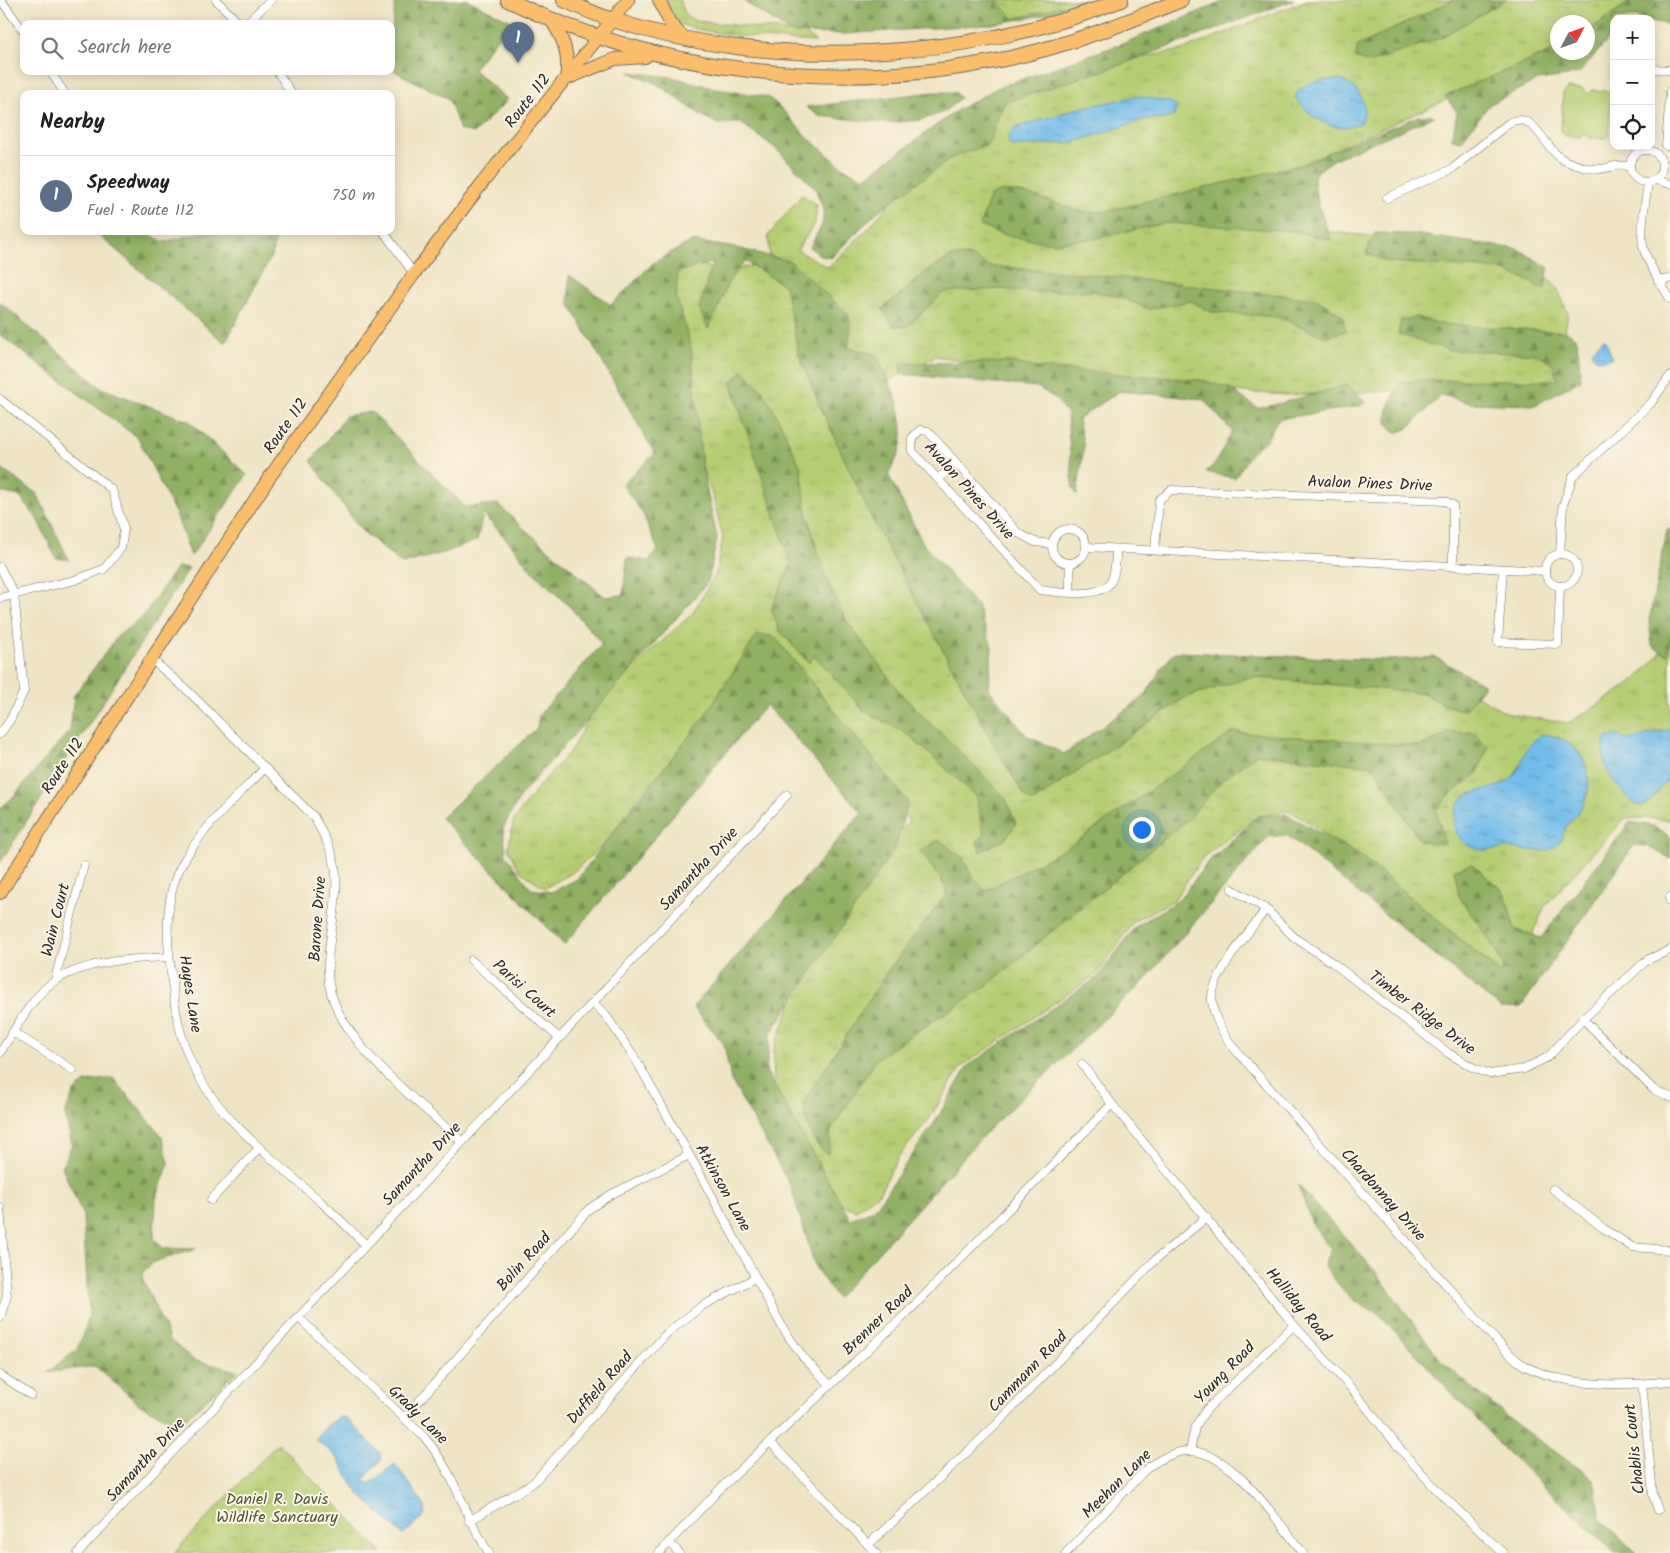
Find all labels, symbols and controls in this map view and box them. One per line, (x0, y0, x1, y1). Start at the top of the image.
north arrow (1550, 15, 1595, 60)
map controls (1610, 15, 1655, 150)
button: + (1610, 15, 1655, 60)
search box (20, 20, 395, 75)
pin: 1 (502, 22, 534, 63)
text: Search here (78, 33, 172, 63)
icon: search (38, 34, 66, 62)
button: − (1610, 60, 1655, 105)
street label: Route 112 (499, 68, 557, 134)
button: locate (1610, 105, 1655, 150)
text: Nearby (40, 106, 105, 139)
text: Speedway (87, 168, 170, 198)
text: 1 (54, 183, 58, 208)
text: 750 m (332, 183, 375, 208)
text: Fuel · Route 112 (87, 198, 194, 223)
street label: Route 112 (258, 393, 314, 459)
street label: Avalon Pines Drive (918, 436, 1020, 546)
street label: Avalon Pines Drive (1307, 469, 1433, 499)
street label: Route 112 (35, 733, 91, 799)
your location (1129, 817, 1155, 843)
street label: Samantha Drive (653, 821, 745, 917)
street label: Barone Drive (303, 875, 333, 963)
street label: Wain Court (35, 880, 77, 959)
street label: Hayes Lane (172, 953, 208, 1035)
street label: Parisi Court (487, 953, 562, 1025)
street label: Timber Ridge Drive (1363, 964, 1481, 1062)
street label: Samantha Drive (376, 1116, 468, 1212)
street label: Atkinson Lane (689, 1140, 757, 1236)
street label: Chardonnay Drive (1334, 1143, 1432, 1247)
street label: Bolin Road (491, 1226, 558, 1297)
street label: Halliday Road (1259, 1262, 1338, 1349)
street label: Brenner Road (837, 1280, 920, 1362)
street label: Cammann Road (982, 1325, 1074, 1419)
street label: Young Road (1189, 1335, 1262, 1410)
street label: Duffield Road (561, 1345, 640, 1430)
street label: Grady Lane (382, 1379, 454, 1451)
street label: Chablis Court (1618, 1402, 1652, 1496)
street label: Samantha Drive (100, 1412, 192, 1508)
street label: Meehan Lane (1076, 1443, 1158, 1525)
park label: Daniel R. Davis Wildlife Sanctuary (216, 1487, 338, 1530)

